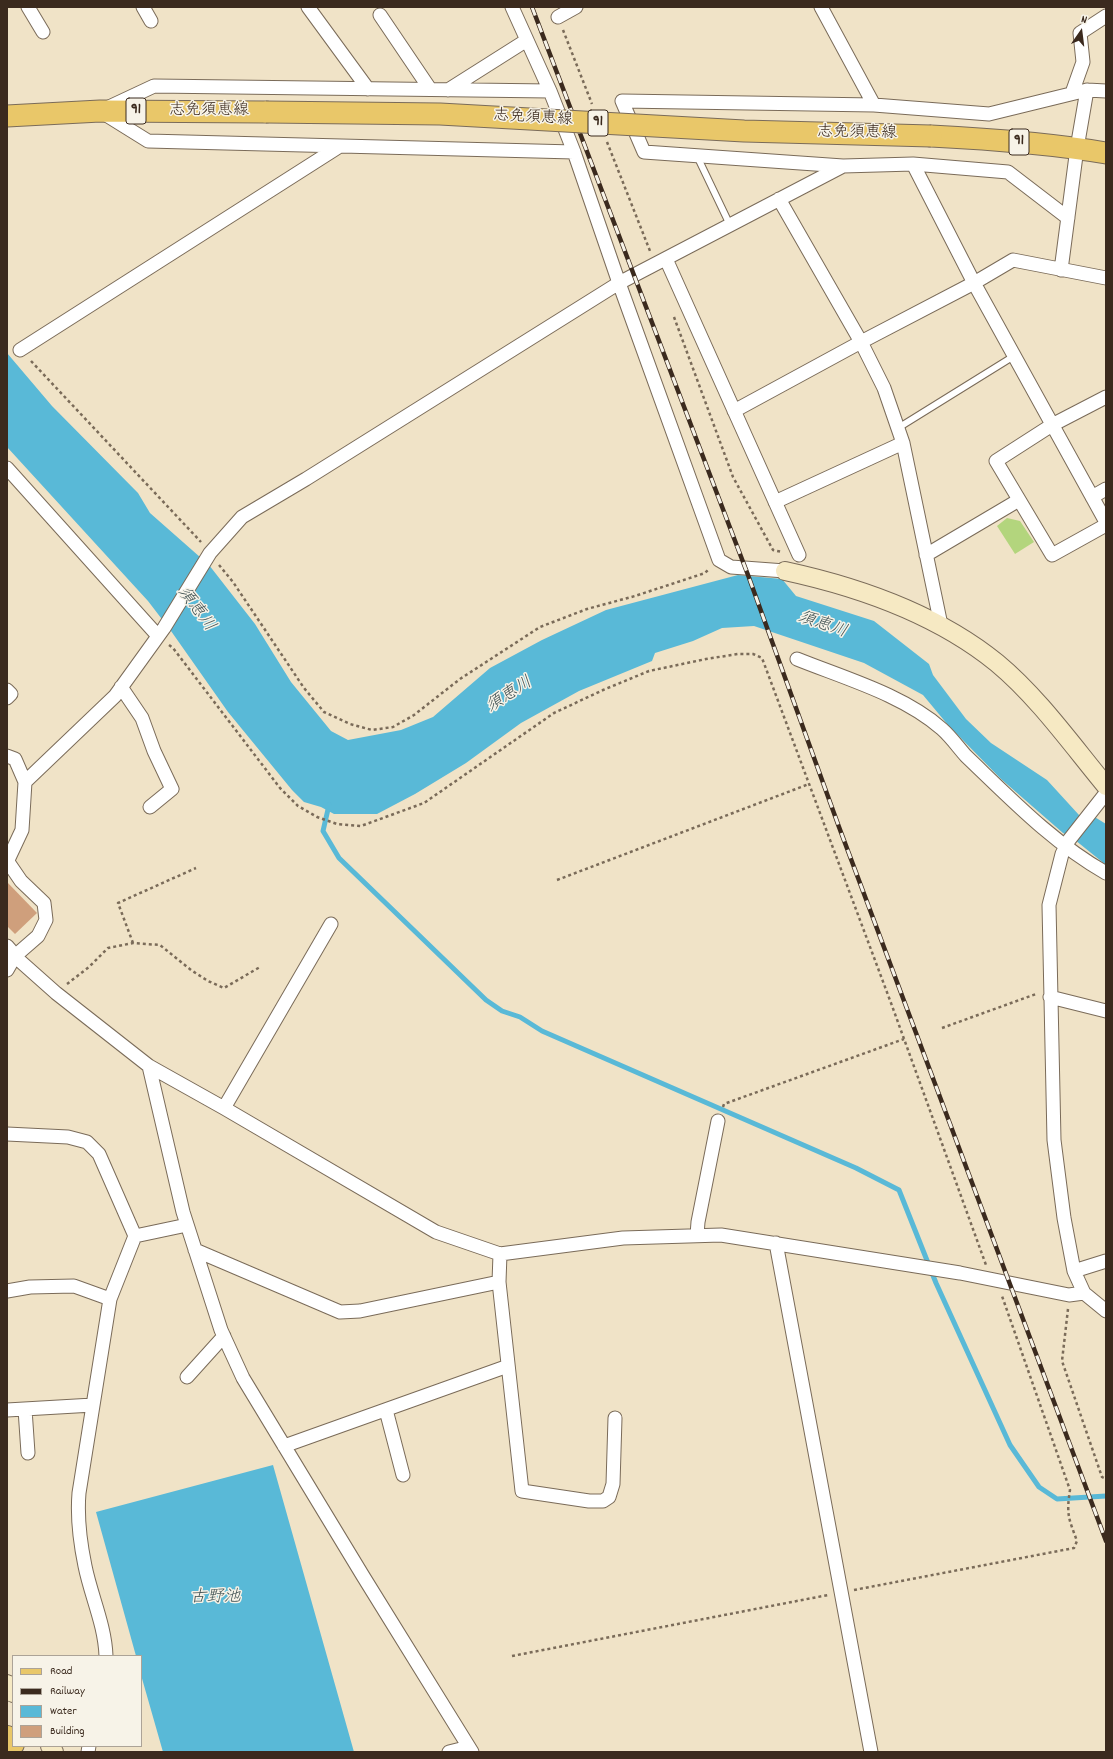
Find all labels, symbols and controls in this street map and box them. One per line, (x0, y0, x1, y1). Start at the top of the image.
north arrow (1061, 12, 1101, 52)
text: N (1079, 12, 1088, 29)
road number: 91 (126, 98, 146, 124)
street label: 志免須恵線 (169, 102, 249, 122)
street label: 志免須恵線 (493, 107, 573, 131)
road number: 91 (588, 110, 608, 136)
street label: 志免須恵線 (817, 124, 897, 144)
road number: 91 (1009, 129, 1029, 155)
water label: 須恵川 (172, 583, 218, 637)
water label: 須恵川 (795, 608, 849, 644)
water label: 須恵川 (483, 674, 537, 718)
water label: 古野池 (190, 1589, 240, 1609)
legend (12, 1655, 142, 1747)
text: Road (50, 1663, 72, 1680)
text: Railway (50, 1683, 85, 1700)
text: Water (50, 1703, 77, 1720)
text: Building (50, 1723, 85, 1740)

